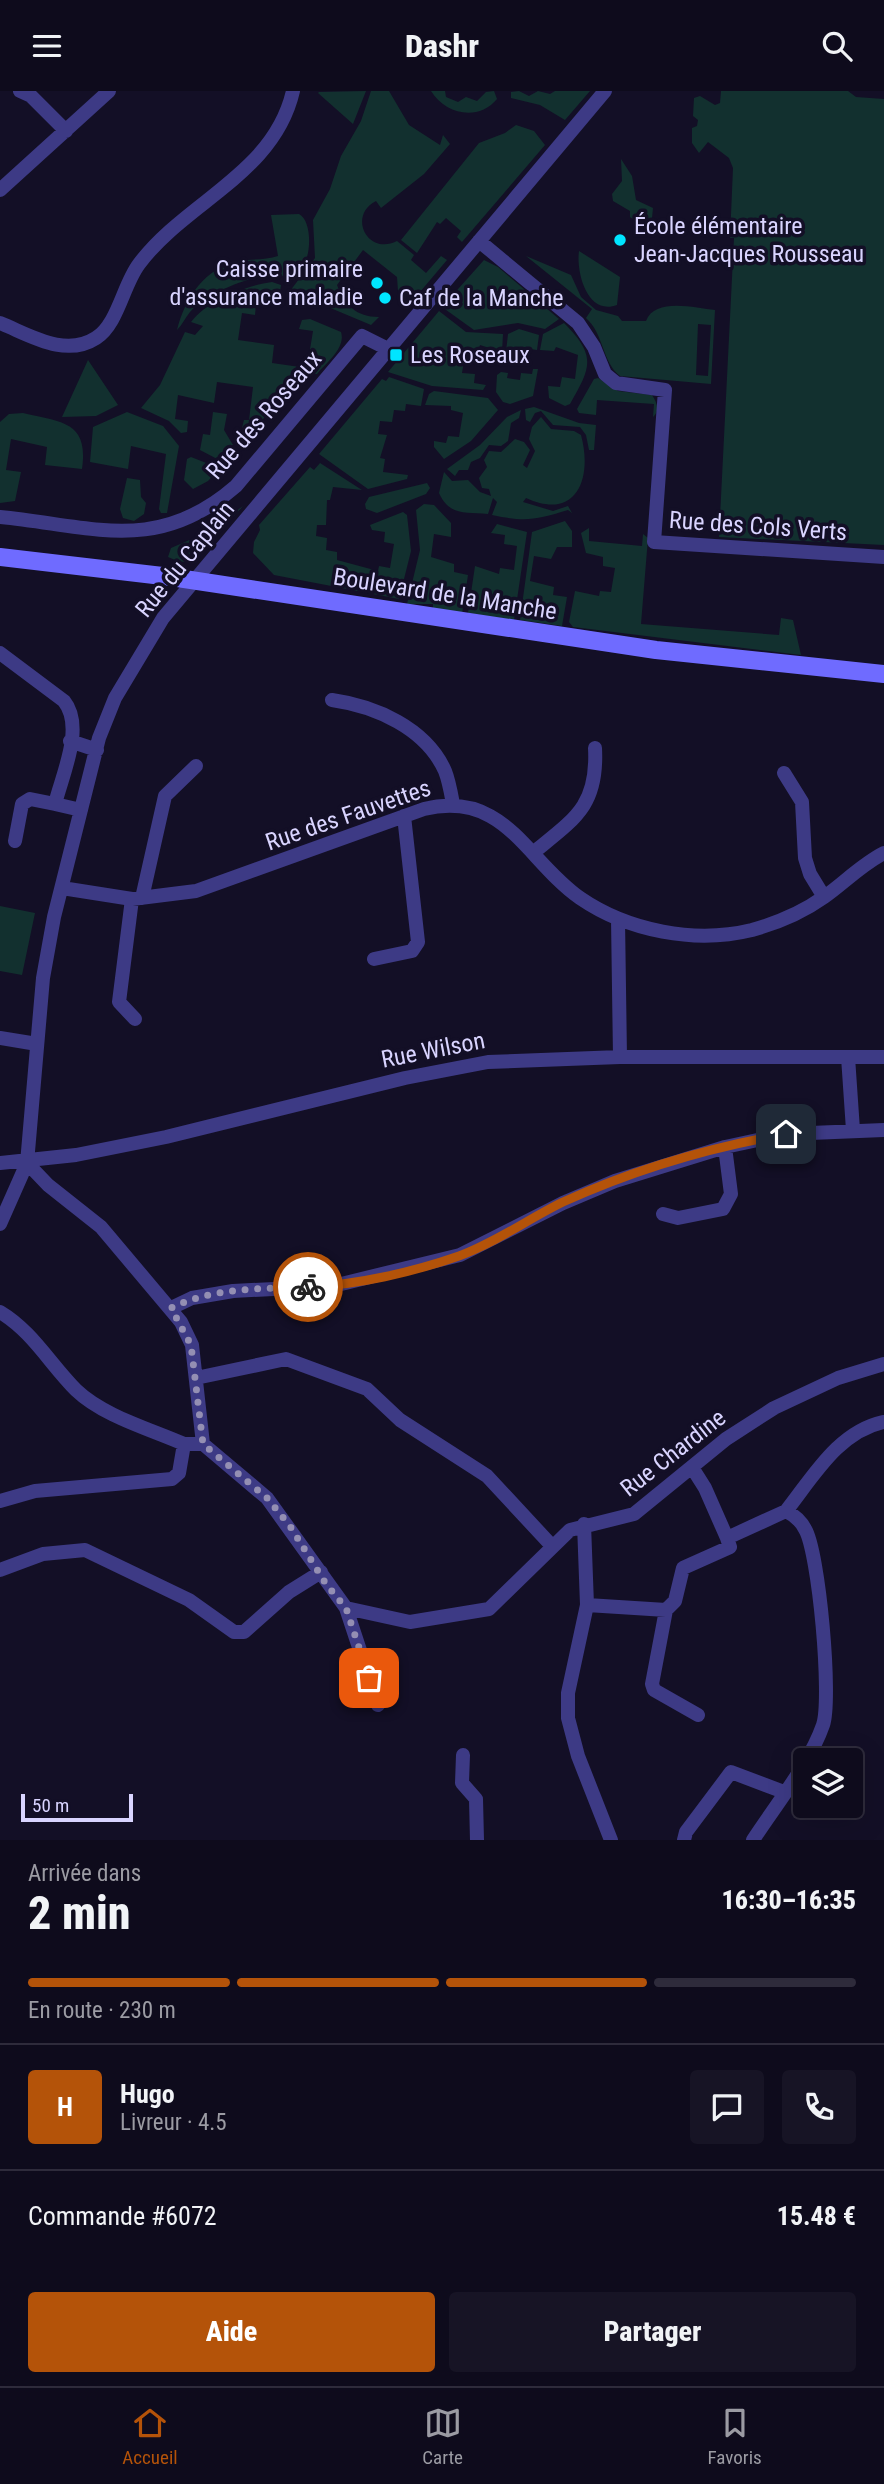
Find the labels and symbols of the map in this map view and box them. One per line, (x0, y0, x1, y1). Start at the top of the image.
place label: École élémentaire Jean-Jacques Rousseau (634, 212, 864, 268)
marker: École élémentaire Jean-Jacques Rousseau (612, 232, 628, 248)
place label: Caisse primaire d'assurance maladie (169, 255, 363, 311)
marker: Caisse primaire d'assurance maladie (369, 275, 385, 291)
place label: Caf de la Manche (399, 284, 564, 312)
marker: Caf de la Manche (377, 290, 393, 306)
place label: Les Roseaux (410, 341, 530, 369)
street label: Rue des Roseaux (201, 345, 327, 485)
marker: Les Roseaux (388, 347, 404, 363)
street label: Rue du Caplain (130, 495, 240, 623)
street label: Rue des Cols Verts (668, 506, 848, 546)
street label: Boulevard de la Manche (331, 563, 559, 625)
street label: Rue des Fauvettes (262, 774, 434, 856)
street label: Rue Wilson (379, 1026, 487, 1074)
pin (756, 1104, 816, 1164)
courier (273, 1252, 343, 1322)
street label: Rue Chardine (615, 1403, 731, 1503)
pin (339, 1648, 399, 1708)
scale bar (21, 1791, 133, 1823)

